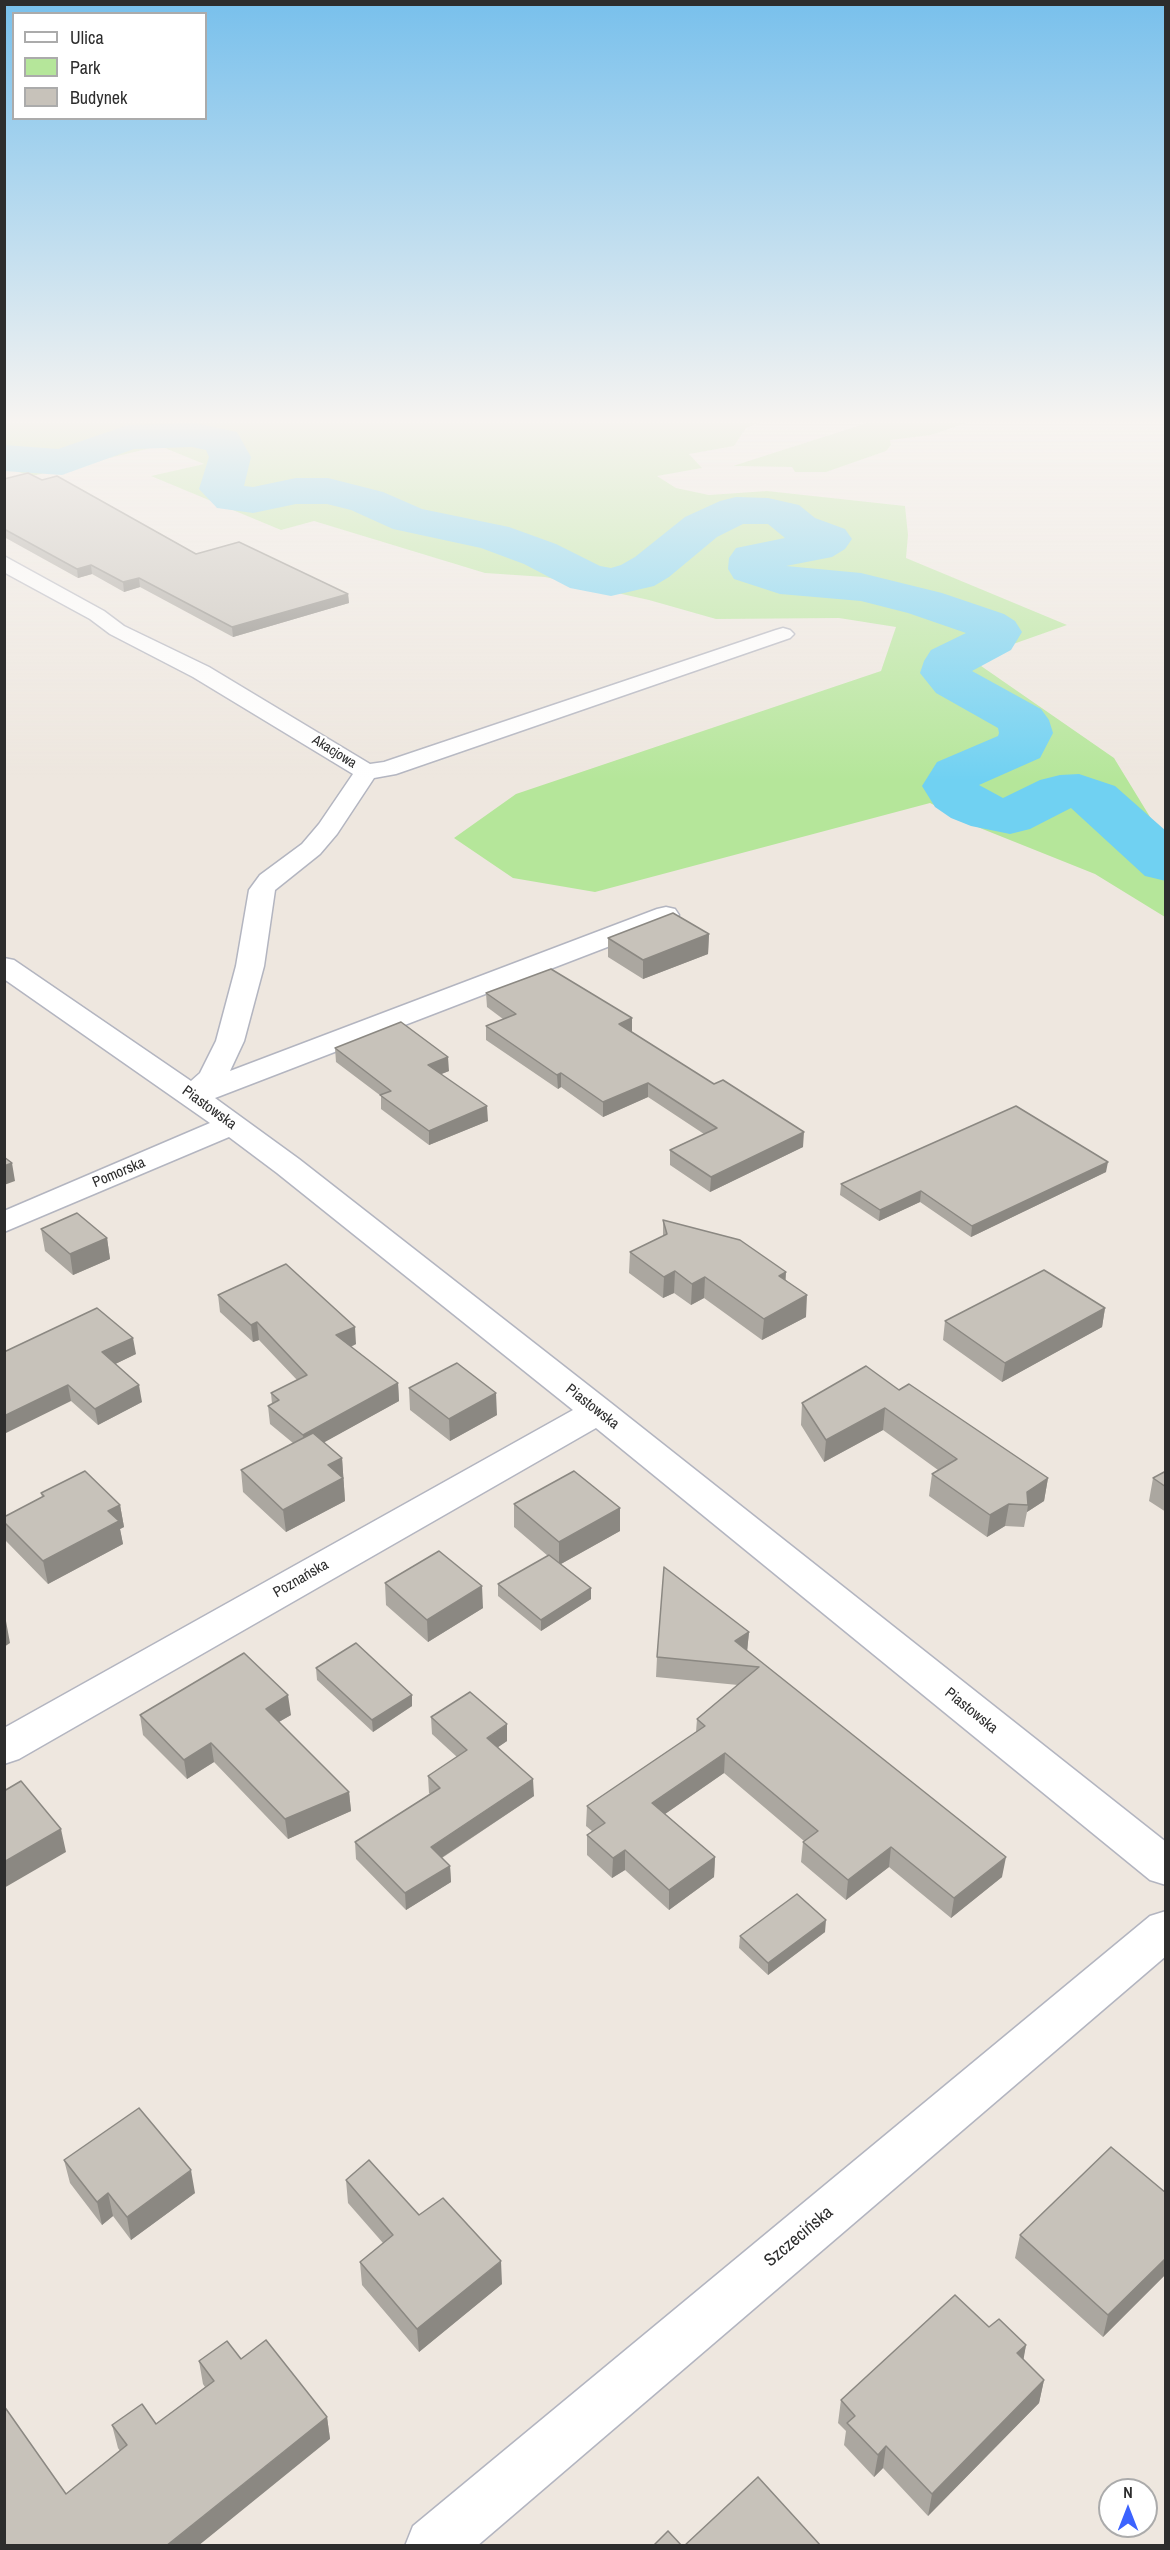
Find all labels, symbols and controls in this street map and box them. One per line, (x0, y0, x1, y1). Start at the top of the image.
legend (12, 12, 207, 120)
text: Ulica (70, 25, 104, 50)
text: Park (70, 55, 100, 80)
text: Budynek (70, 85, 127, 110)
street label: Akacjowa (309, 732, 359, 772)
street label: Piastowska (178, 1082, 240, 1134)
street label: Pomorska (90, 1154, 148, 1192)
street label: Piastowska (562, 1381, 622, 1433)
street label: Poznańska (270, 1556, 332, 1602)
street label: Piastowska (941, 1684, 1001, 1738)
street label: Szczecińska (760, 2202, 838, 2272)
north arrow (1098, 2478, 1158, 2538)
text: N (1123, 2481, 1133, 2503)

